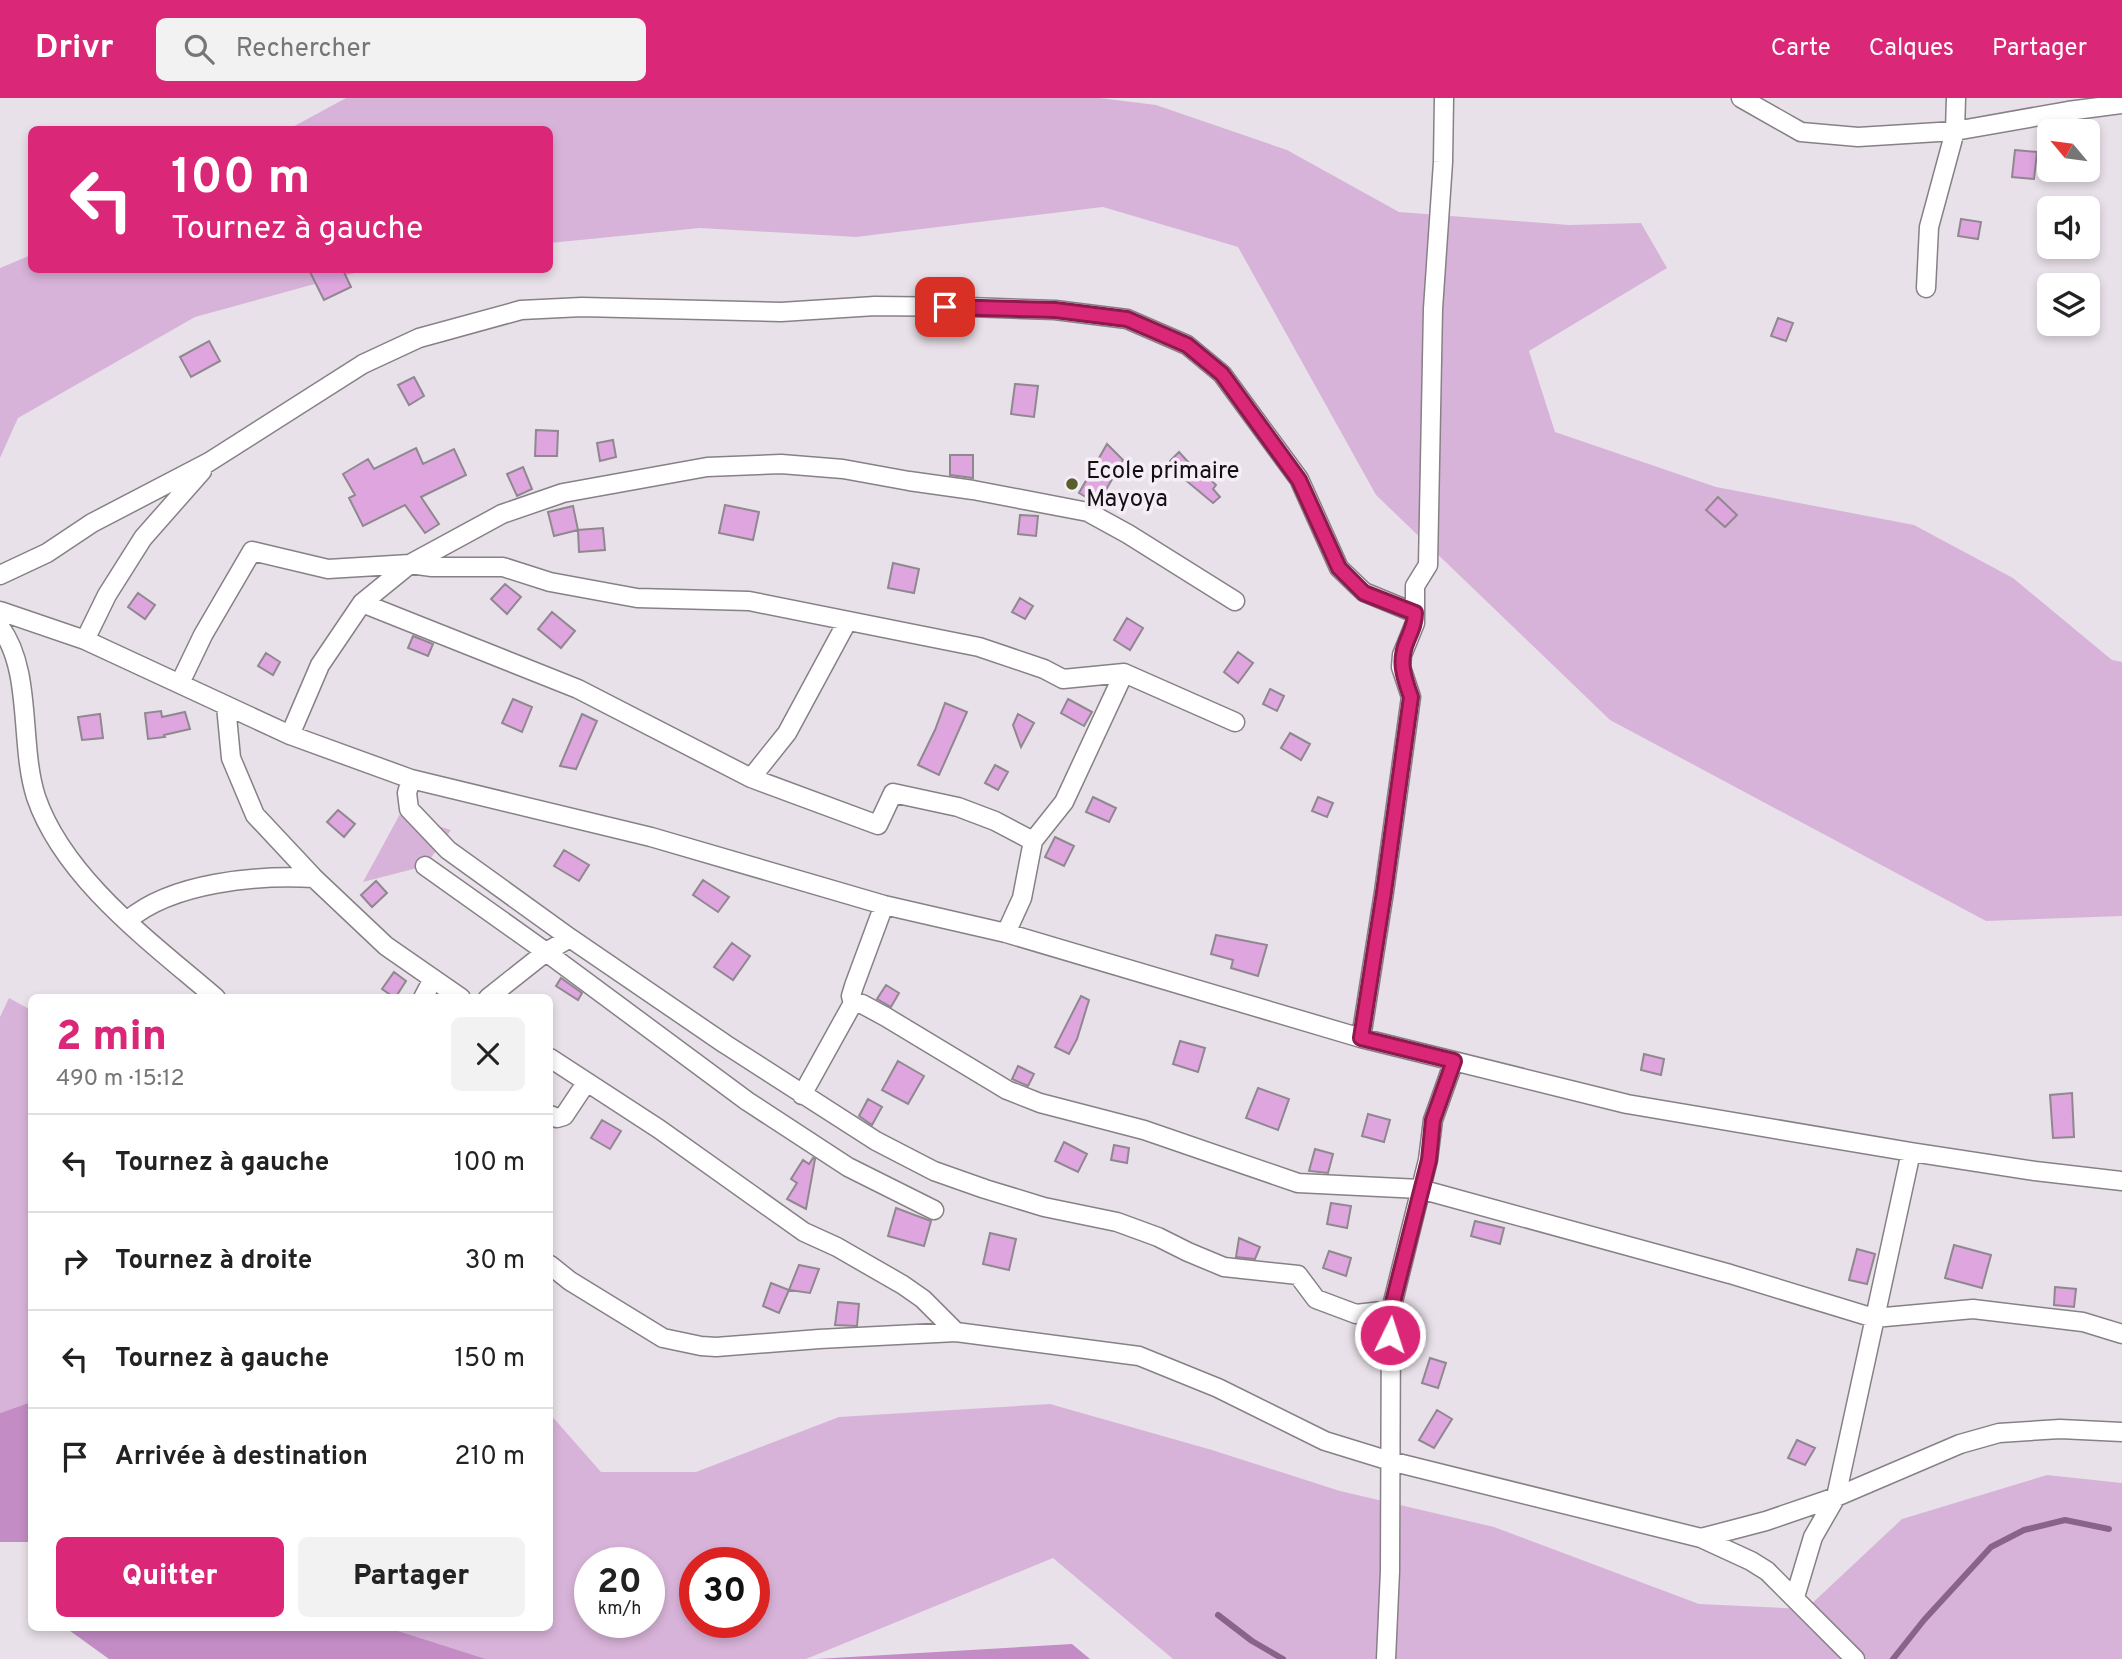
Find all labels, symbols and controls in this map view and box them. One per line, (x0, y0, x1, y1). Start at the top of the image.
search box (156, 18, 646, 81)
text: Drivr (35, 28, 114, 70)
icon: search (180, 30, 218, 68)
text: Rechercher (236, 33, 371, 66)
text: Carte (1771, 34, 1831, 64)
text: Calques (1869, 34, 1954, 64)
text: Partager (1992, 34, 2087, 64)
north arrow (2037, 119, 2100, 182)
map controls (2037, 119, 2100, 336)
text: 100 m (171, 149, 310, 211)
icon: left (56, 154, 147, 245)
button: sound (2037, 196, 2100, 259)
text: Tournez à gauche (171, 210, 423, 250)
button: layers (2037, 273, 2100, 336)
pin (915, 277, 975, 337)
icon: arrive (926, 288, 964, 326)
place label: Ecole primaire Mayoya (1086, 457, 1240, 515)
marker: Ecole primaire Mayoya (1064, 476, 1080, 492)
text: 2 min (56, 1012, 167, 1065)
button: close (451, 1017, 525, 1091)
text: 490 m · 15:12 (56, 1065, 185, 1094)
icon: left (56, 1144, 94, 1182)
text: Tournez à gauche (115, 1147, 329, 1180)
text: 100 m (454, 1147, 525, 1180)
icon: right (56, 1242, 94, 1280)
text: Tournez à droite (115, 1245, 312, 1278)
text: 30 m (465, 1245, 525, 1278)
position arrow (1353, 1298, 1427, 1372)
icon: left (56, 1340, 94, 1378)
text: Tournez à gauche (115, 1343, 329, 1376)
text: 150 m (454, 1343, 525, 1376)
icon: arrive (56, 1438, 94, 1476)
text: Arrivée à destination (115, 1441, 368, 1474)
text: 210 m (455, 1441, 525, 1474)
button: Quitter (56, 1537, 284, 1617)
button: Partager (298, 1537, 525, 1617)
speed limit sign: 30 (679, 1547, 770, 1638)
text: 20 (597, 1561, 642, 1605)
text: km/h (598, 1598, 641, 1621)

